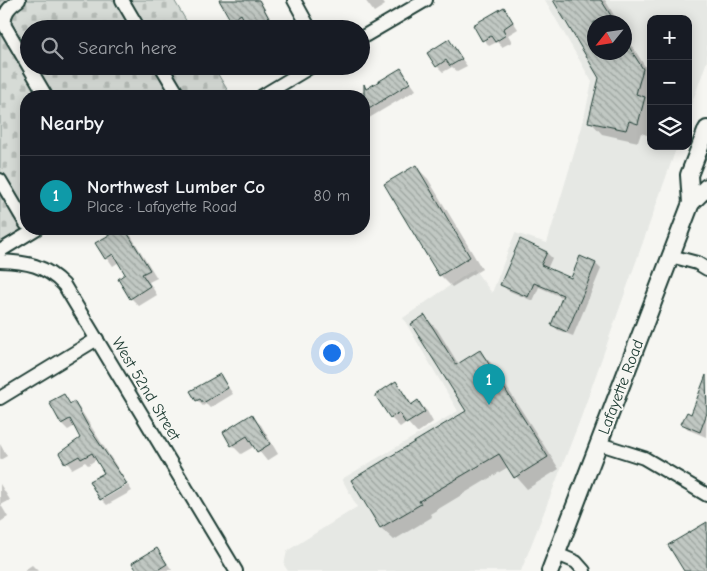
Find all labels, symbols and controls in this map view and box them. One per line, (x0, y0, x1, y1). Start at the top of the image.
north arrow (587, 15, 632, 60)
map controls (647, 15, 692, 150)
button: + (647, 15, 692, 60)
search box (20, 20, 370, 75)
icon: search (38, 34, 66, 62)
text: Search here (78, 37, 177, 59)
button: − (647, 60, 692, 105)
button: layers (647, 105, 692, 150)
text: Nearby (40, 111, 104, 135)
text: Northwest Lumber Co (87, 176, 265, 198)
text: 1 (53, 187, 59, 205)
text: 80 m (313, 187, 350, 205)
text: Place · Lafayette Road (87, 198, 237, 216)
street label: West 52nd Street (108, 334, 184, 444)
street label: Lafayette Road (595, 337, 647, 437)
your location (319, 340, 345, 366)
pin: 1 (473, 364, 505, 405)

